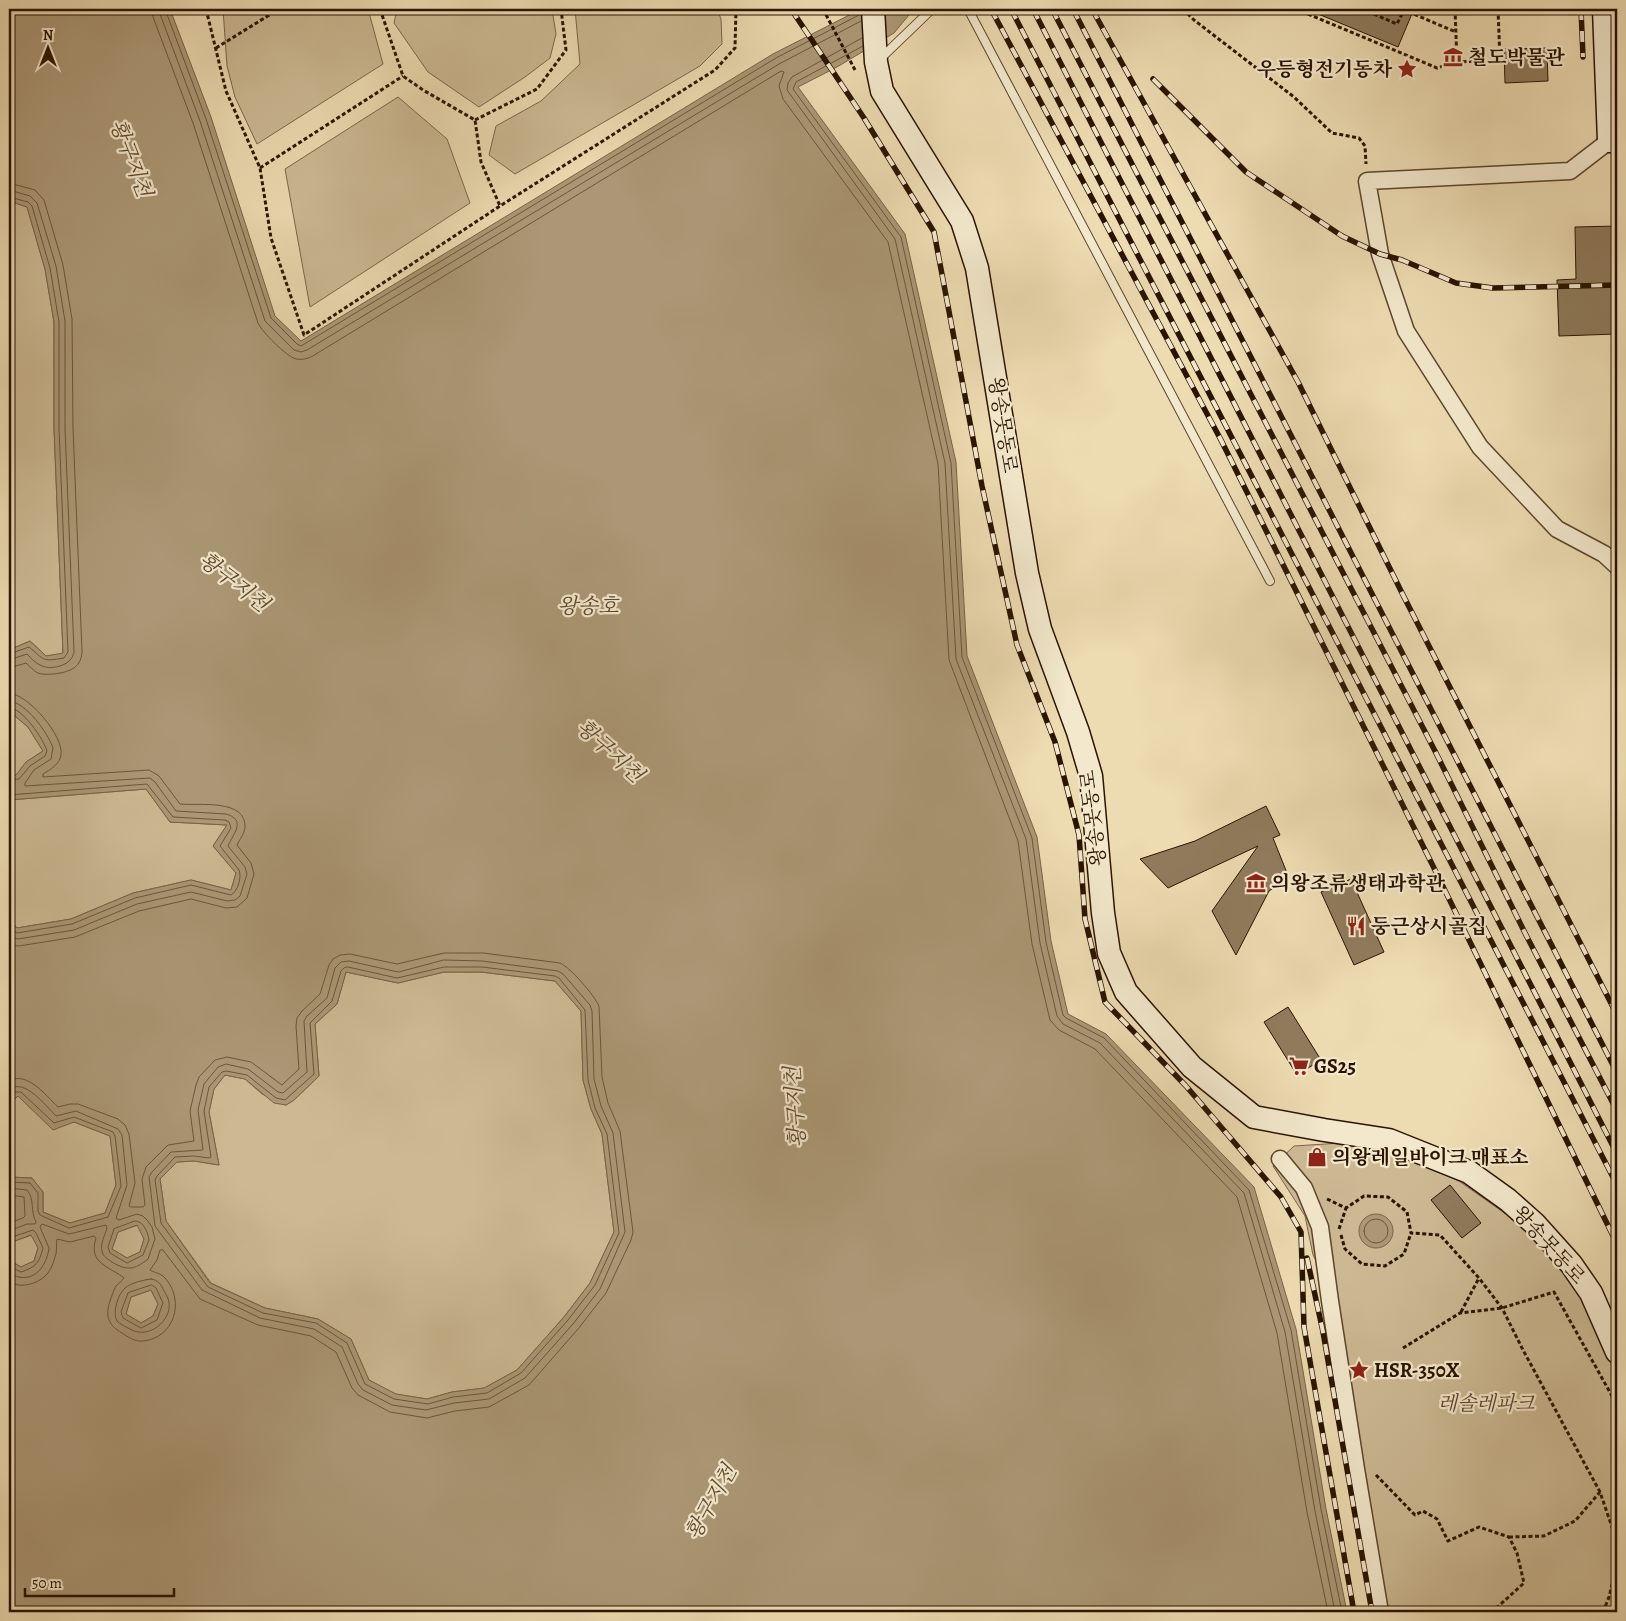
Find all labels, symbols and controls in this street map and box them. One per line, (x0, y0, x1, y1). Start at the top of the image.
north arrow (22, 22, 72, 72)
text: N (43, 26, 53, 45)
place label: 철도박물관 (1468, 44, 1565, 71)
museum icon: 철도박물관 (1442, 46, 1464, 68)
place label: 우등형전기동차 (1257, 56, 1393, 83)
place icon: 우등형전기동차 (1396, 58, 1418, 80)
water label: 황구지천 (103, 115, 159, 202)
street label: 왕송못동로 (982, 375, 1024, 475)
water label: 황구지천 (193, 546, 276, 619)
water label: 왕송호 (558, 592, 620, 620)
water label: 황구지천 (570, 713, 651, 790)
street label: 왕송못동로 (1074, 768, 1112, 868)
place label: 의왕조류생태과학관 (1271, 870, 1446, 897)
museum icon: 의왕조류생태과학관 (1245, 872, 1267, 894)
place label: 둥근상시골집 (1371, 913, 1487, 940)
restaurant icon: 둥근상시골집 (1345, 915, 1367, 937)
place label: GS25 (1314, 1053, 1356, 1080)
supermarket icon: GS25 (1288, 1055, 1310, 1077)
water label: 황구지천 (778, 1064, 812, 1148)
place label: 의왕레일바이크 매표소 (1332, 1144, 1529, 1171)
shop icon: 의왕레일바이크 매표소 (1306, 1146, 1328, 1168)
street label: 왕송못동로 (1507, 1200, 1591, 1290)
place label: HSR-350X (1374, 1357, 1460, 1384)
place icon: HSR-350X (1348, 1359, 1370, 1381)
park label: 레솔레파크 (1438, 1390, 1535, 1417)
water label: 황구지천 (679, 1458, 744, 1544)
scale bar (25, 1566, 174, 1598)
text: 50 m (32, 1573, 62, 1593)

